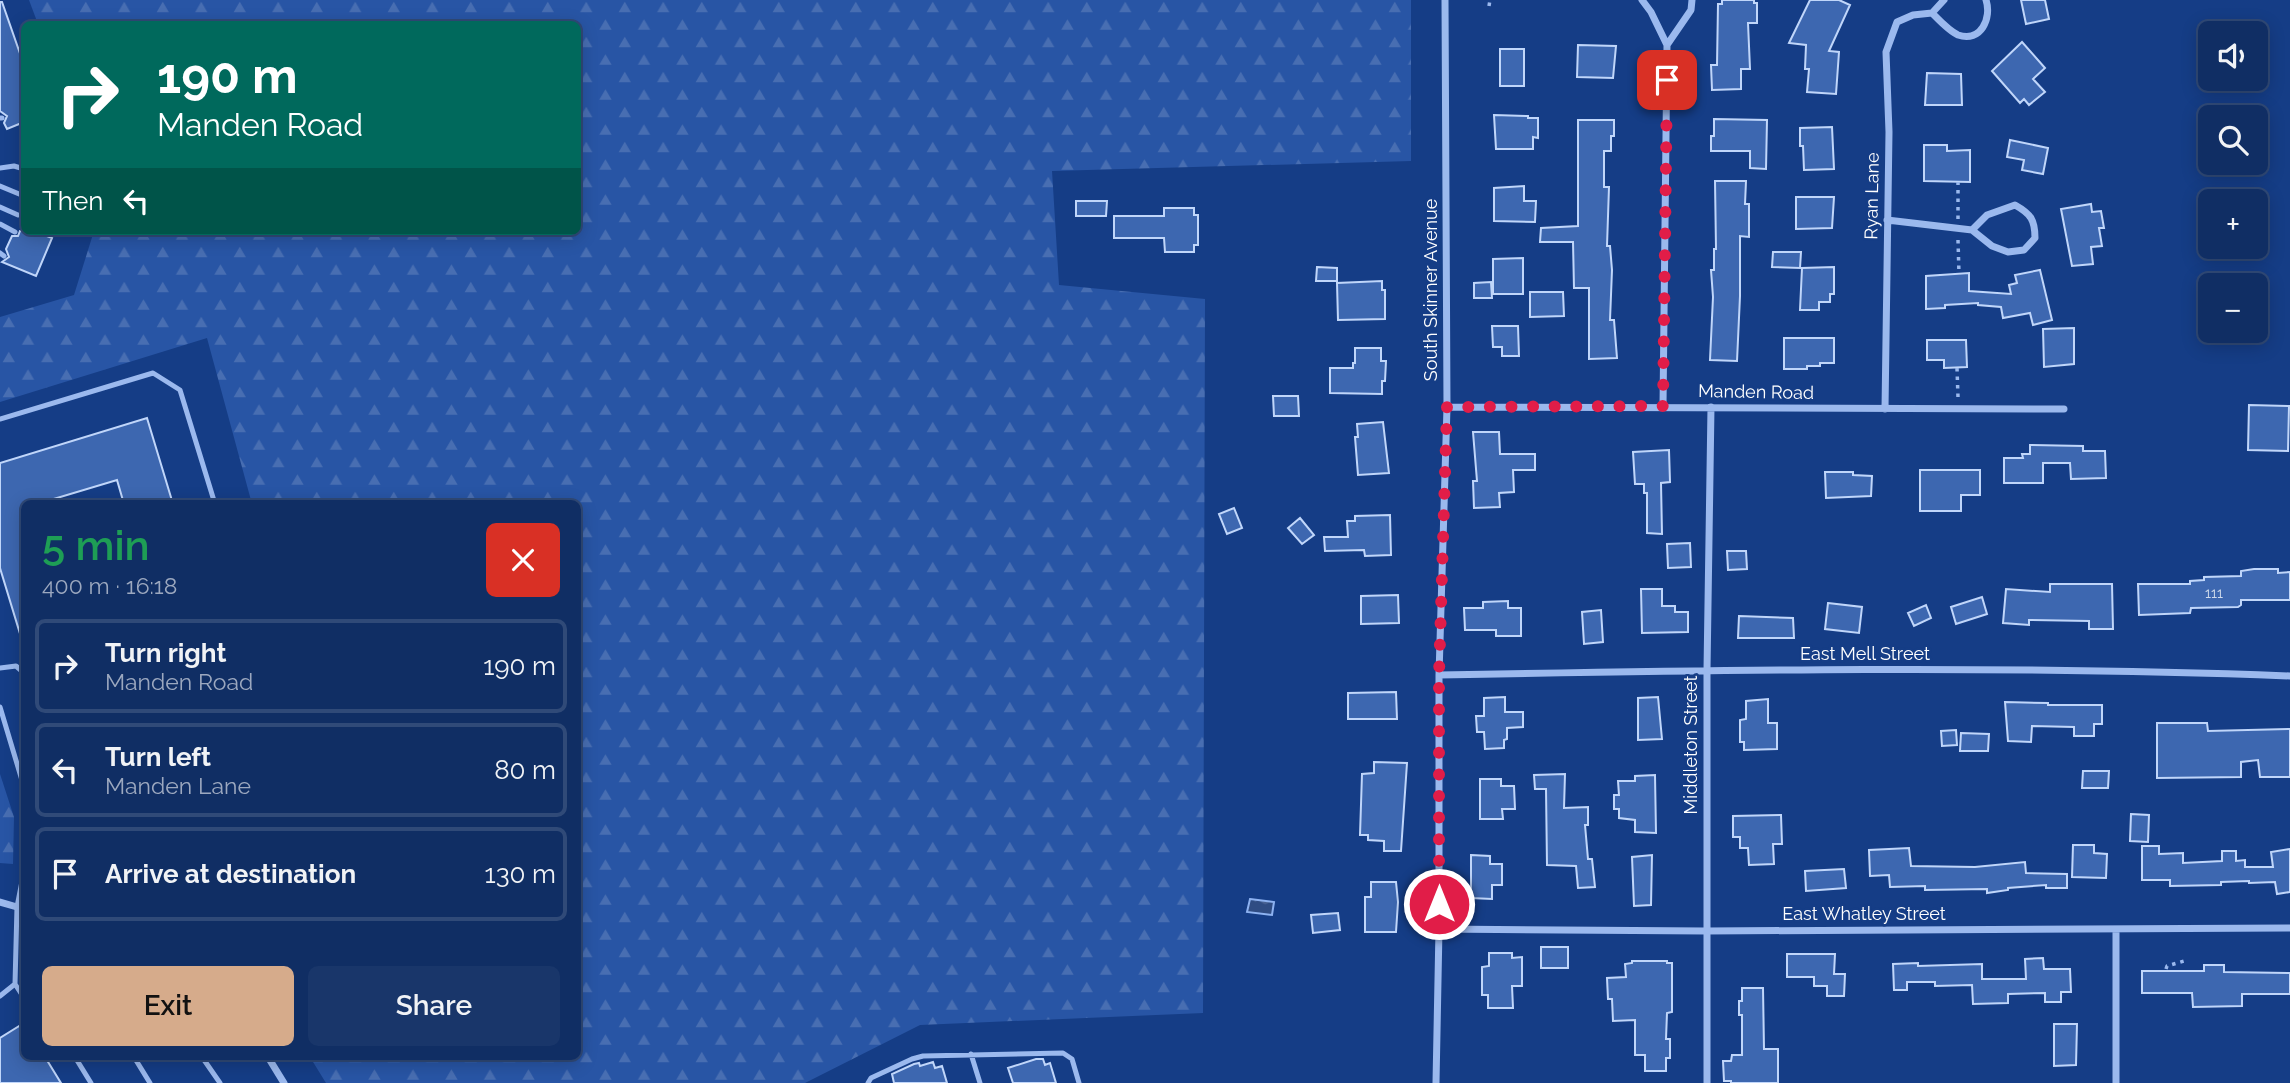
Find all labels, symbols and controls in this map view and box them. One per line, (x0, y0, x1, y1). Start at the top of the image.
map controls (2198, 21, 2268, 343)
button: sound (2198, 21, 2268, 91)
text: 190 m (157, 47, 298, 104)
icon: right (42, 49, 133, 140)
pin (1637, 50, 1697, 110)
icon: arrive (1648, 61, 1686, 99)
button: search (2198, 105, 2268, 175)
text: Manden Road (157, 106, 363, 143)
street label: Ryan Lane (1860, 152, 1883, 240)
icon: left (117, 182, 155, 220)
text: Then (42, 186, 103, 216)
button: + (2198, 189, 2268, 259)
street label: South Skinner Avenue (1420, 198, 1441, 381)
button: − (2198, 273, 2268, 343)
street label: Manden Road (1698, 380, 1814, 403)
text: 5 min (42, 521, 150, 570)
button: close (486, 523, 560, 597)
text: 400 m · 16:18 (42, 572, 177, 599)
house number: 111 (2205, 585, 2223, 601)
text: Turn right (105, 638, 226, 668)
street label: East Mell Street (1800, 643, 1930, 664)
icon: right (46, 647, 84, 685)
text: 190 m (483, 651, 556, 681)
text: Manden Road (105, 668, 253, 695)
street label: Middleton Street (1680, 675, 1701, 815)
text: Turn left (105, 742, 211, 772)
icon: left (46, 751, 84, 789)
text: 80 m (494, 755, 556, 785)
text: Manden Lane (105, 772, 251, 799)
icon: arrive (46, 855, 84, 893)
text: Arrive at destination (105, 859, 356, 889)
text: 130 m (485, 859, 556, 889)
position arrow (1402, 867, 1476, 941)
street label: East Whatley Street (1782, 903, 1946, 924)
button: Exit (42, 966, 294, 1046)
button: Share (308, 966, 560, 1046)

